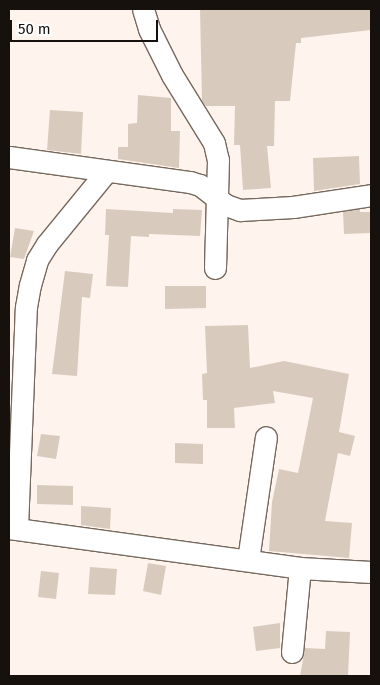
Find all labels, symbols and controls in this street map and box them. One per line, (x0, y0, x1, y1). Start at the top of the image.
scale bar (12, 10, 160, 42)
text: 50 m (18, 20, 51, 38)

